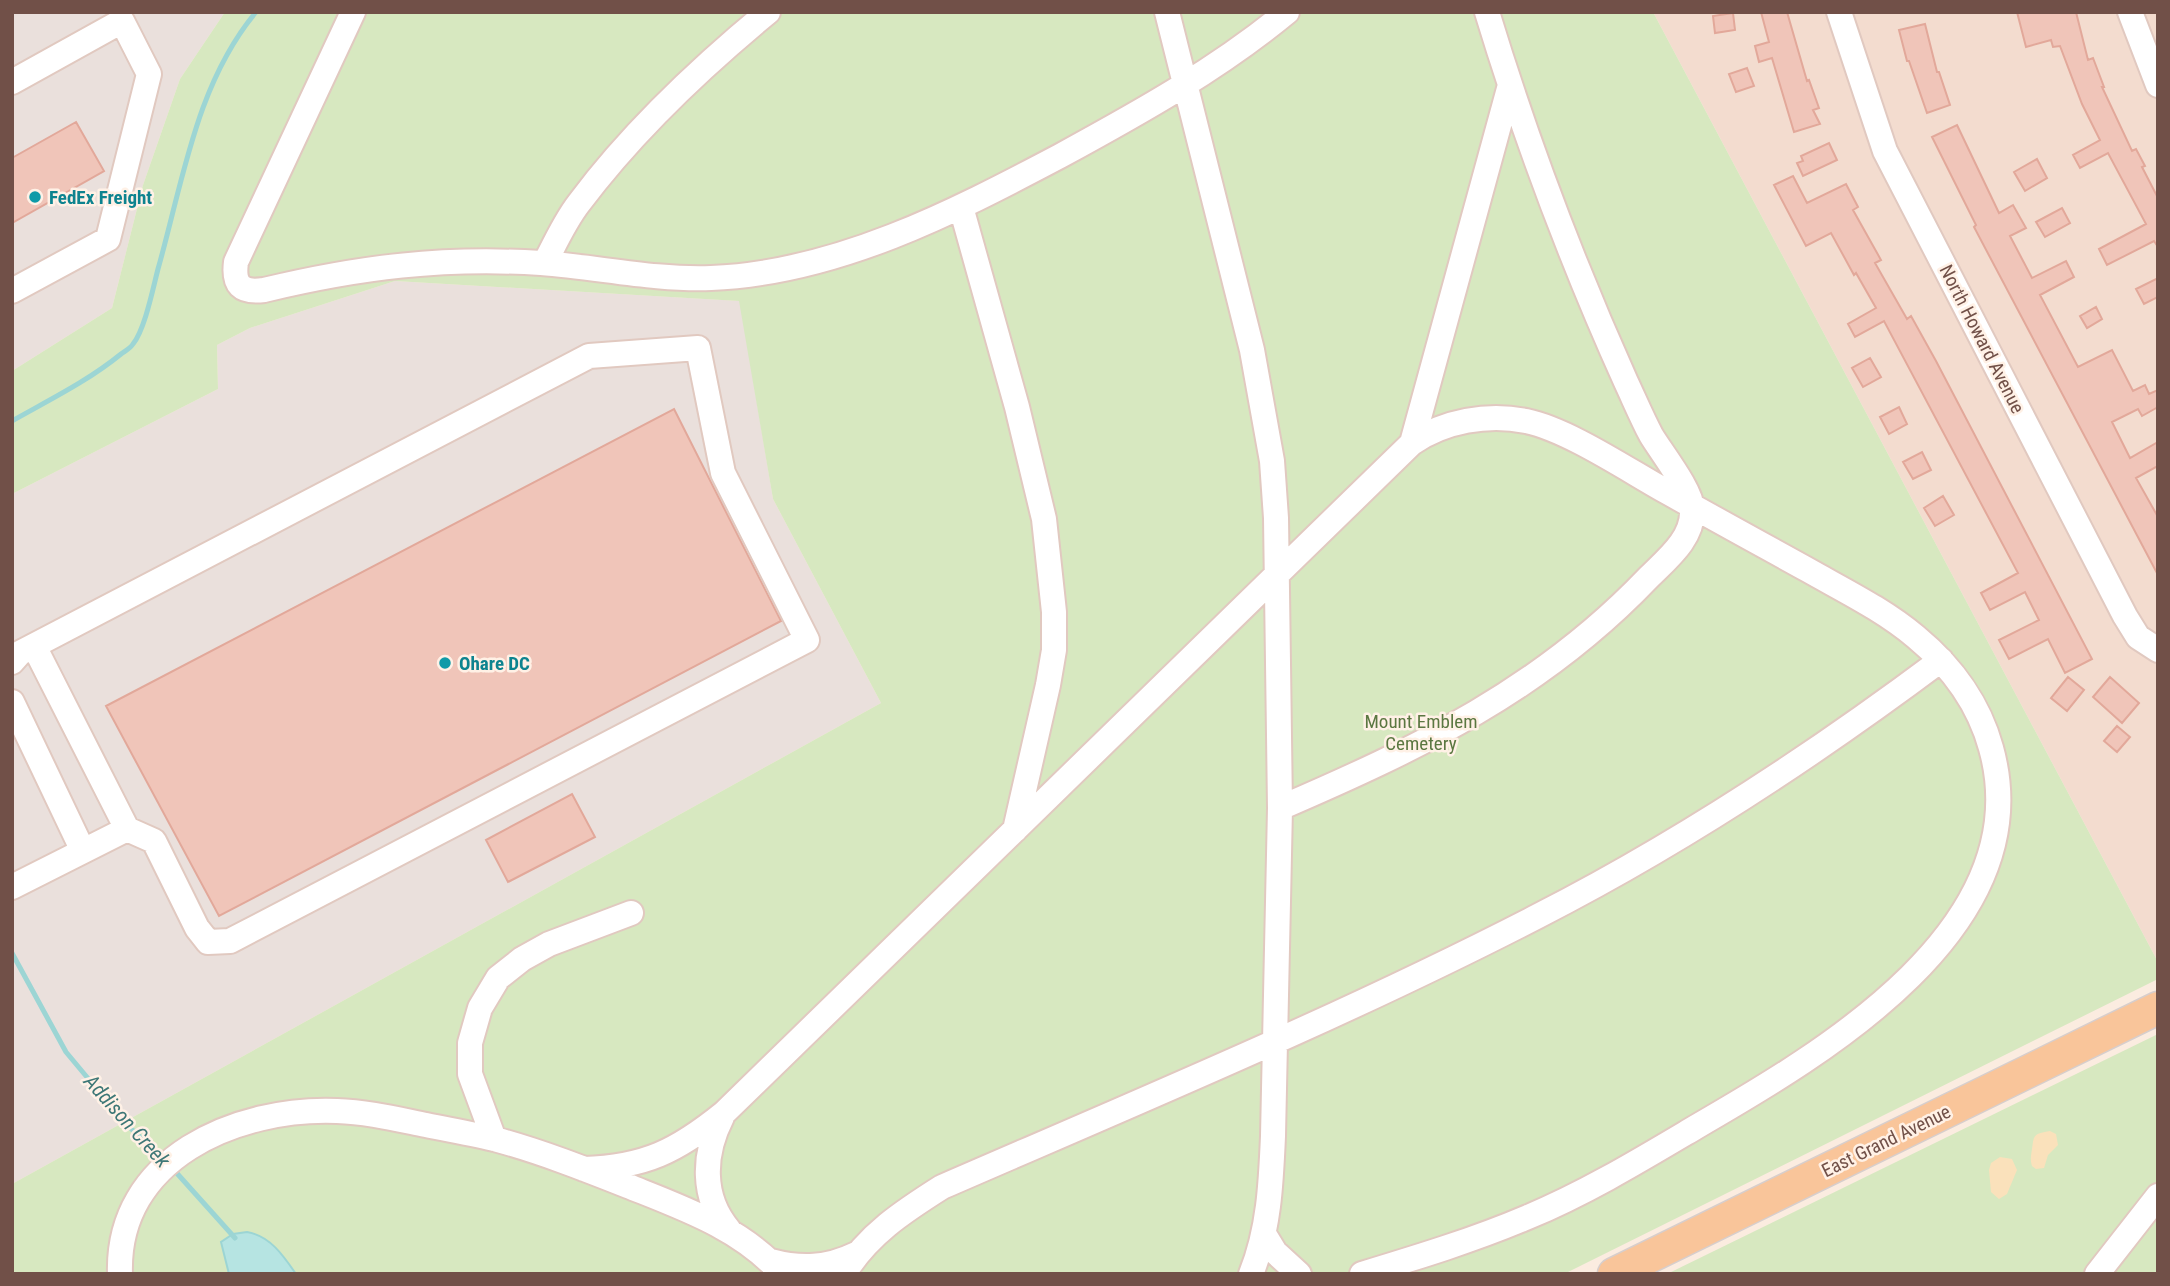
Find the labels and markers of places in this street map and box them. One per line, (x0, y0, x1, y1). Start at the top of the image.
place label: FedEx Freight (49, 186, 152, 209)
marker: FedEx Freight (27, 189, 43, 205)
place label: Ohare DC (459, 652, 530, 675)
marker: Ohare DC (437, 655, 453, 671)

